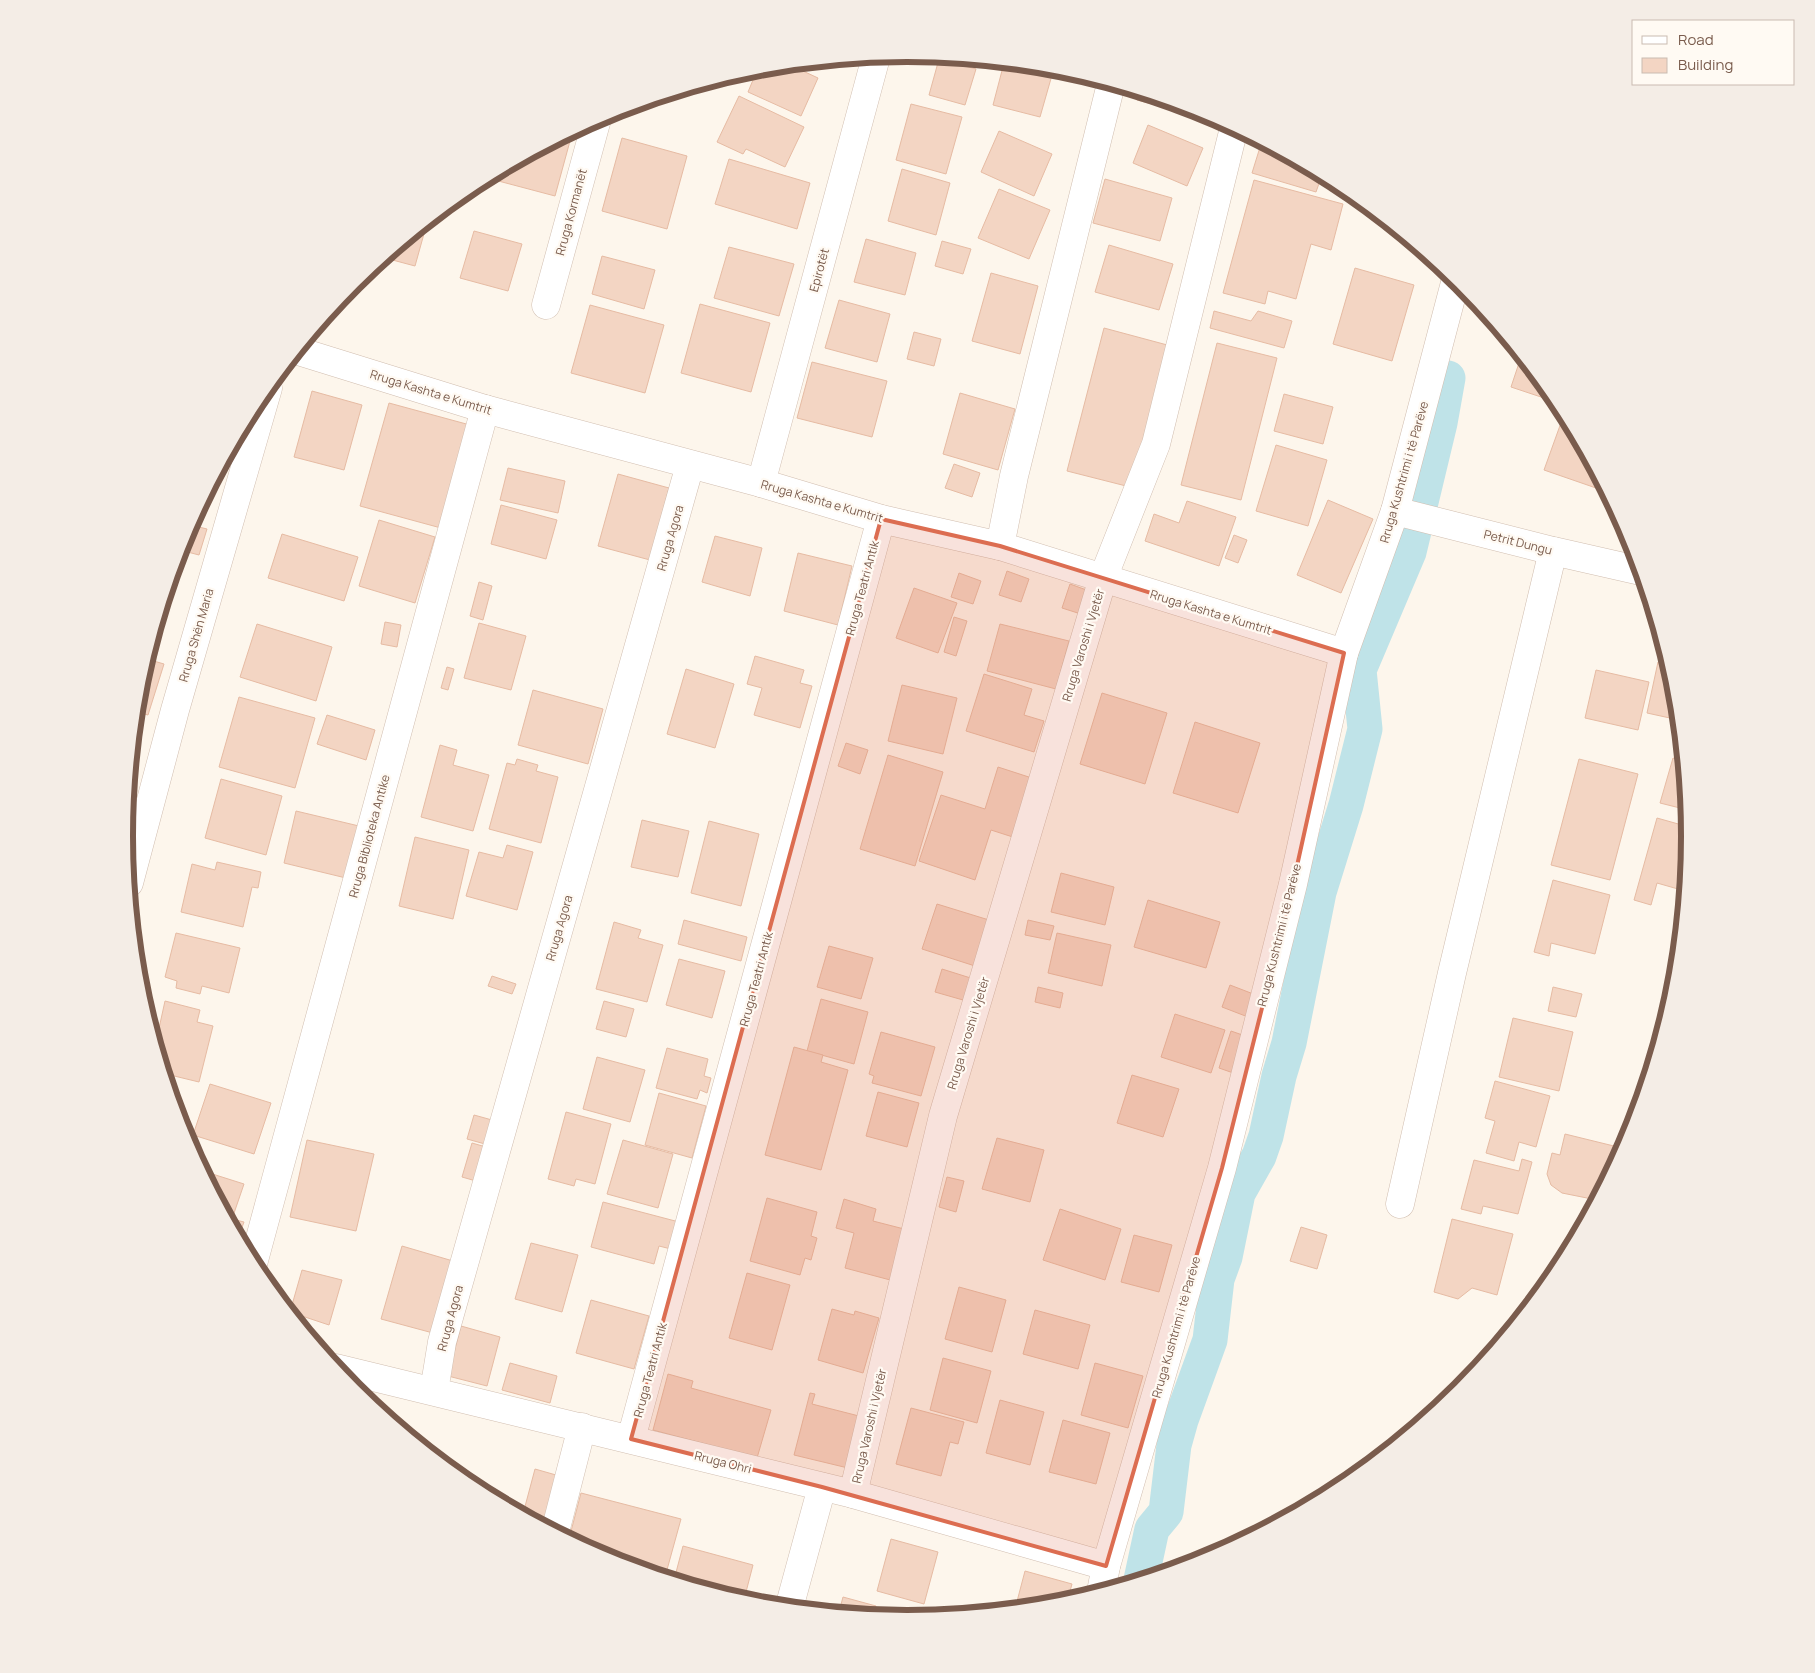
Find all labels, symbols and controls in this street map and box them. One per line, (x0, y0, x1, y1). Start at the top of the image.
legend (1632, 20, 1795, 85)
text: Road (1678, 29, 1714, 50)
text: Building (1678, 54, 1733, 75)
street label: Rruga Kormanët (551, 167, 591, 257)
street label: Epirotët (805, 246, 833, 294)
street label: Rruga Kashta e Kumtrit (368, 365, 494, 419)
street label: Rruga Kushtrimi i të Parëve (1376, 399, 1432, 545)
street label: Rruga Kashta e Kumtrit (759, 475, 885, 527)
street label: Rruga Agora (652, 503, 688, 573)
street label: Petrit Dungu (1482, 525, 1554, 559)
street label: Rruga Teatri Antik (841, 538, 883, 637)
street label: Rruga Kashta e Kumtrit (1148, 585, 1274, 639)
street label: Rruga Shën Maria (175, 586, 217, 684)
street label: Rruga Varoshi i Vjetër (1058, 586, 1108, 703)
street label: Rruga Biblioteka Antike (344, 772, 394, 900)
street label: Rruga Kushtrimi i të Parëve (1253, 862, 1305, 1008)
street label: Rruga Agora (541, 893, 577, 963)
street label: Rruga Teatri Antik (735, 929, 777, 1028)
street label: Rruga Varoshi i Vjetër (943, 974, 993, 1091)
street label: Rruga Kushtrimi i të Parëve (1148, 1254, 1204, 1400)
street label: Rruga Agora (433, 1283, 467, 1353)
street label: Rruga Teatri Antik (629, 1320, 671, 1419)
street label: Rruga Varoshi i Vjetër (848, 1366, 891, 1485)
street label: Rruga Ohri (693, 1447, 753, 1477)

